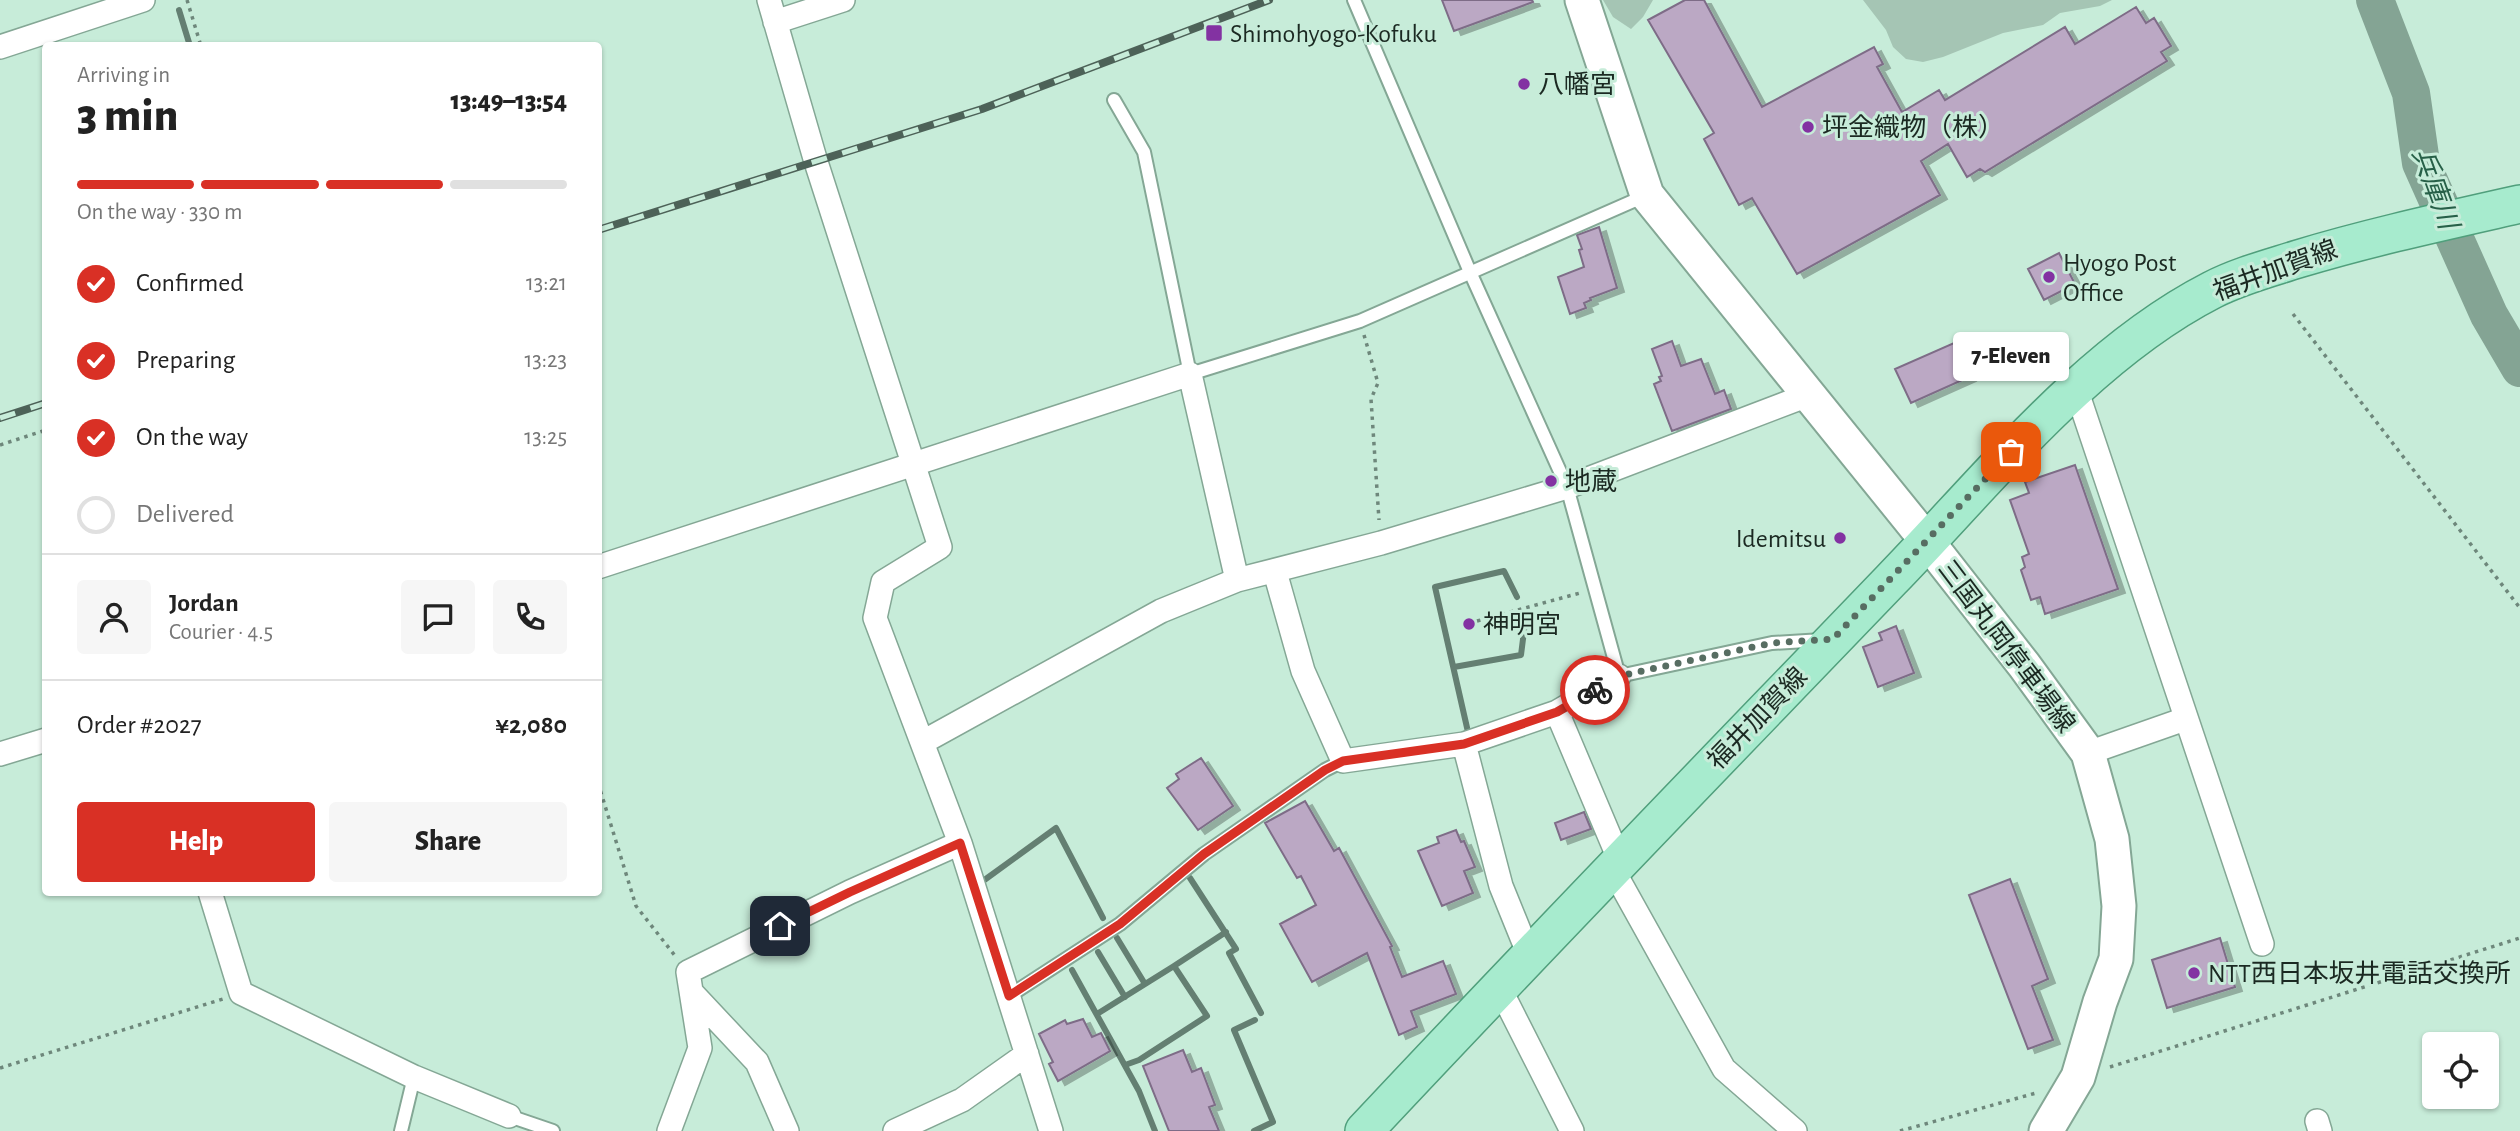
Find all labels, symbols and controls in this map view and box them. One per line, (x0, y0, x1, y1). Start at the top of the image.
place label: Shimohyogo-Kofuku (1230, 21, 1437, 47)
marker: Shimohyogo-Kofuku (1204, 23, 1224, 43)
text: Arriving in (77, 64, 170, 87)
place label: 八幡宮 (1538, 71, 1616, 98)
marker: 八幡宮 (1516, 76, 1532, 92)
text: 13:49–13:54 (451, 88, 567, 114)
text: 3 min (77, 93, 178, 139)
place label: 坪金織物（株） (1822, 113, 2004, 141)
marker: 坪金織物（株） (1800, 119, 1816, 135)
water label: 兵庫川 (2407, 144, 2465, 236)
text: On the way · 330 m (77, 201, 242, 224)
street label: 福井加賀線 (2209, 236, 2341, 305)
place label: Hyogo Post Office (2063, 250, 2176, 306)
icon: check (77, 265, 115, 303)
marker: Hyogo Post Office (2041, 269, 2057, 285)
text: Confirmed (136, 270, 244, 296)
text: 13:21 (526, 272, 567, 295)
callout: 7-Eleven (1953, 333, 2069, 382)
icon: check (77, 342, 115, 380)
text: 7-Eleven (1971, 345, 2051, 368)
text: Preparing (136, 347, 235, 373)
text: 13:23 (524, 349, 567, 372)
icon: check (77, 419, 115, 457)
pin (1981, 422, 2041, 482)
text: On the way (136, 424, 248, 450)
text: 13:25 (524, 426, 567, 449)
icon: bag (1992, 433, 2030, 471)
place label: 地蔵 (1565, 468, 1617, 495)
marker: 地蔵 (1543, 473, 1559, 489)
text: Delivered (136, 501, 234, 527)
place label: Idemitsu (1736, 526, 1826, 552)
marker: Idemitsu (1832, 530, 1848, 546)
street label: 三国丸岡停車場線 (1933, 555, 2081, 737)
button: person (77, 580, 151, 654)
button: chat (401, 580, 475, 654)
button: phone (493, 580, 567, 654)
text: Jordan (169, 590, 239, 616)
place label: 神明宮 (1483, 611, 1561, 638)
marker: 神明宮 (1461, 616, 1477, 632)
text: Courier · 4.5 (169, 621, 273, 644)
courier (1560, 655, 1630, 725)
street label: 福井加賀線 (1702, 662, 1812, 774)
icon: bike (1576, 671, 1614, 709)
text: Order #2027 (77, 712, 202, 738)
text: ¥2,080 (495, 712, 567, 738)
button: Help (77, 802, 315, 882)
button: Share (329, 802, 567, 882)
pin (750, 896, 810, 956)
icon: home (761, 907, 799, 945)
place label: NTT西日本坂井電話交換所 (2208, 960, 2511, 987)
marker: NTT西日本坂井電話交換所 (2186, 965, 2202, 981)
map controls (2422, 1032, 2499, 1109)
button: locate (2422, 1032, 2499, 1109)

